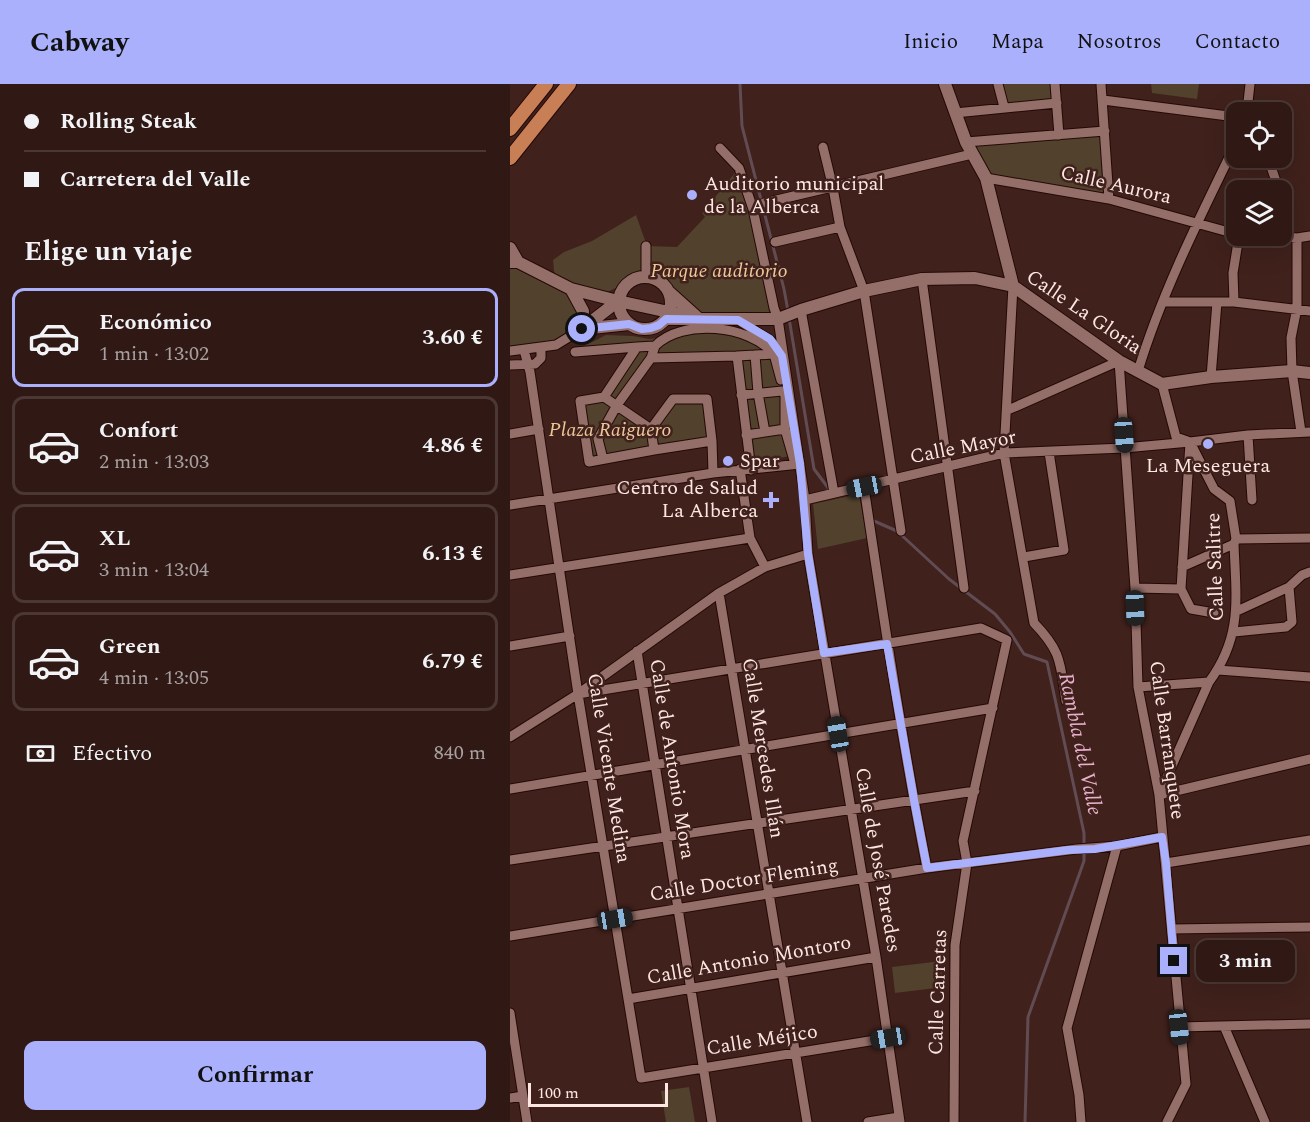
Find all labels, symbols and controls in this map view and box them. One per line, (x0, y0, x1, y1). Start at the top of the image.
text: Cabway (30, 21, 129, 64)
text: Inicio (903, 26, 958, 58)
text: Mapa (991, 26, 1044, 58)
text: Nosotros (1077, 26, 1162, 58)
text: Contacto (1195, 26, 1280, 58)
map controls (1226, 102, 1292, 246)
button: locate (1226, 102, 1292, 168)
text: Rolling Steak (60, 105, 197, 138)
street label: Calle Aurora (1058, 158, 1175, 212)
text: Carretera del Valle (60, 163, 250, 196)
place label: Auditorio municipal de la Alberca (704, 169, 884, 222)
button: layers (1226, 180, 1292, 246)
marker: Auditorio municipal de la Alberca (685, 188, 699, 202)
text: Elige un viaje (24, 231, 192, 273)
park label: Parque auditorio (650, 256, 788, 286)
street label: Calle La Gloria (1020, 262, 1148, 362)
text: Económico (99, 306, 212, 339)
icon: car (27, 311, 81, 365)
route start (568, 315, 595, 342)
text: 3.60 € (422, 321, 483, 354)
text: 1 min · 13:02 (99, 339, 209, 369)
text: Confort (99, 414, 178, 447)
park label: Plaza Raiguero (549, 415, 671, 445)
car (1114, 416, 1134, 454)
icon: car (27, 419, 81, 473)
street label: Calle Mayor (907, 422, 1019, 472)
text: 4.86 € (422, 429, 483, 462)
marker: La Meseguera (1201, 437, 1215, 451)
place label: Spar (740, 446, 780, 476)
text: 2 min · 13:03 (99, 447, 209, 477)
place label: La Meseguera (1146, 451, 1270, 481)
marker: Spar (721, 454, 735, 468)
place label: Centro de Salud La Alberca (616, 473, 758, 526)
car (845, 475, 883, 499)
marker: Centro de Salud La Alberca (762, 491, 780, 509)
street label: Calle Salitre (1198, 512, 1232, 622)
text: XL (99, 522, 130, 555)
icon: car (27, 527, 81, 581)
text: 6.13 € (422, 537, 483, 570)
text: 3 min · 13:04 (99, 555, 209, 585)
car (1125, 590, 1145, 626)
text: Green (99, 630, 161, 663)
icon: car (27, 635, 81, 689)
text: 6.79 € (422, 645, 483, 678)
street label: Calle Mercedes Illán (734, 656, 792, 840)
street label: Calle de Antonio Mora (641, 657, 703, 862)
street label: Calle Barranquete (1141, 659, 1193, 821)
text: 4 min · 13:05 (99, 663, 209, 693)
water label: Rambla del Valle (1049, 670, 1111, 818)
street label: Calle Vicente Medina (579, 671, 639, 865)
car (826, 715, 850, 753)
icon: cash (24, 737, 57, 770)
text: Efectivo (72, 737, 152, 770)
text: 840 m (434, 738, 486, 768)
street label: Calle de José Paredes (847, 765, 909, 955)
street label: Calle Doctor Fleming (647, 850, 841, 910)
car (596, 907, 634, 931)
street label: Calle Antonio Montoro (644, 927, 854, 993)
street label: Calle Carretas (921, 929, 955, 1055)
callout: 3 min (1195, 940, 1294, 982)
text: 3 min (1219, 946, 1272, 976)
route end (1160, 947, 1187, 974)
car (1168, 1008, 1190, 1046)
street label: Calle Méjico (704, 1016, 820, 1064)
car (869, 1026, 907, 1050)
button: Confirmar (24, 1041, 486, 1110)
scale bar (528, 1080, 668, 1108)
text: 100 m (537, 1081, 579, 1105)

